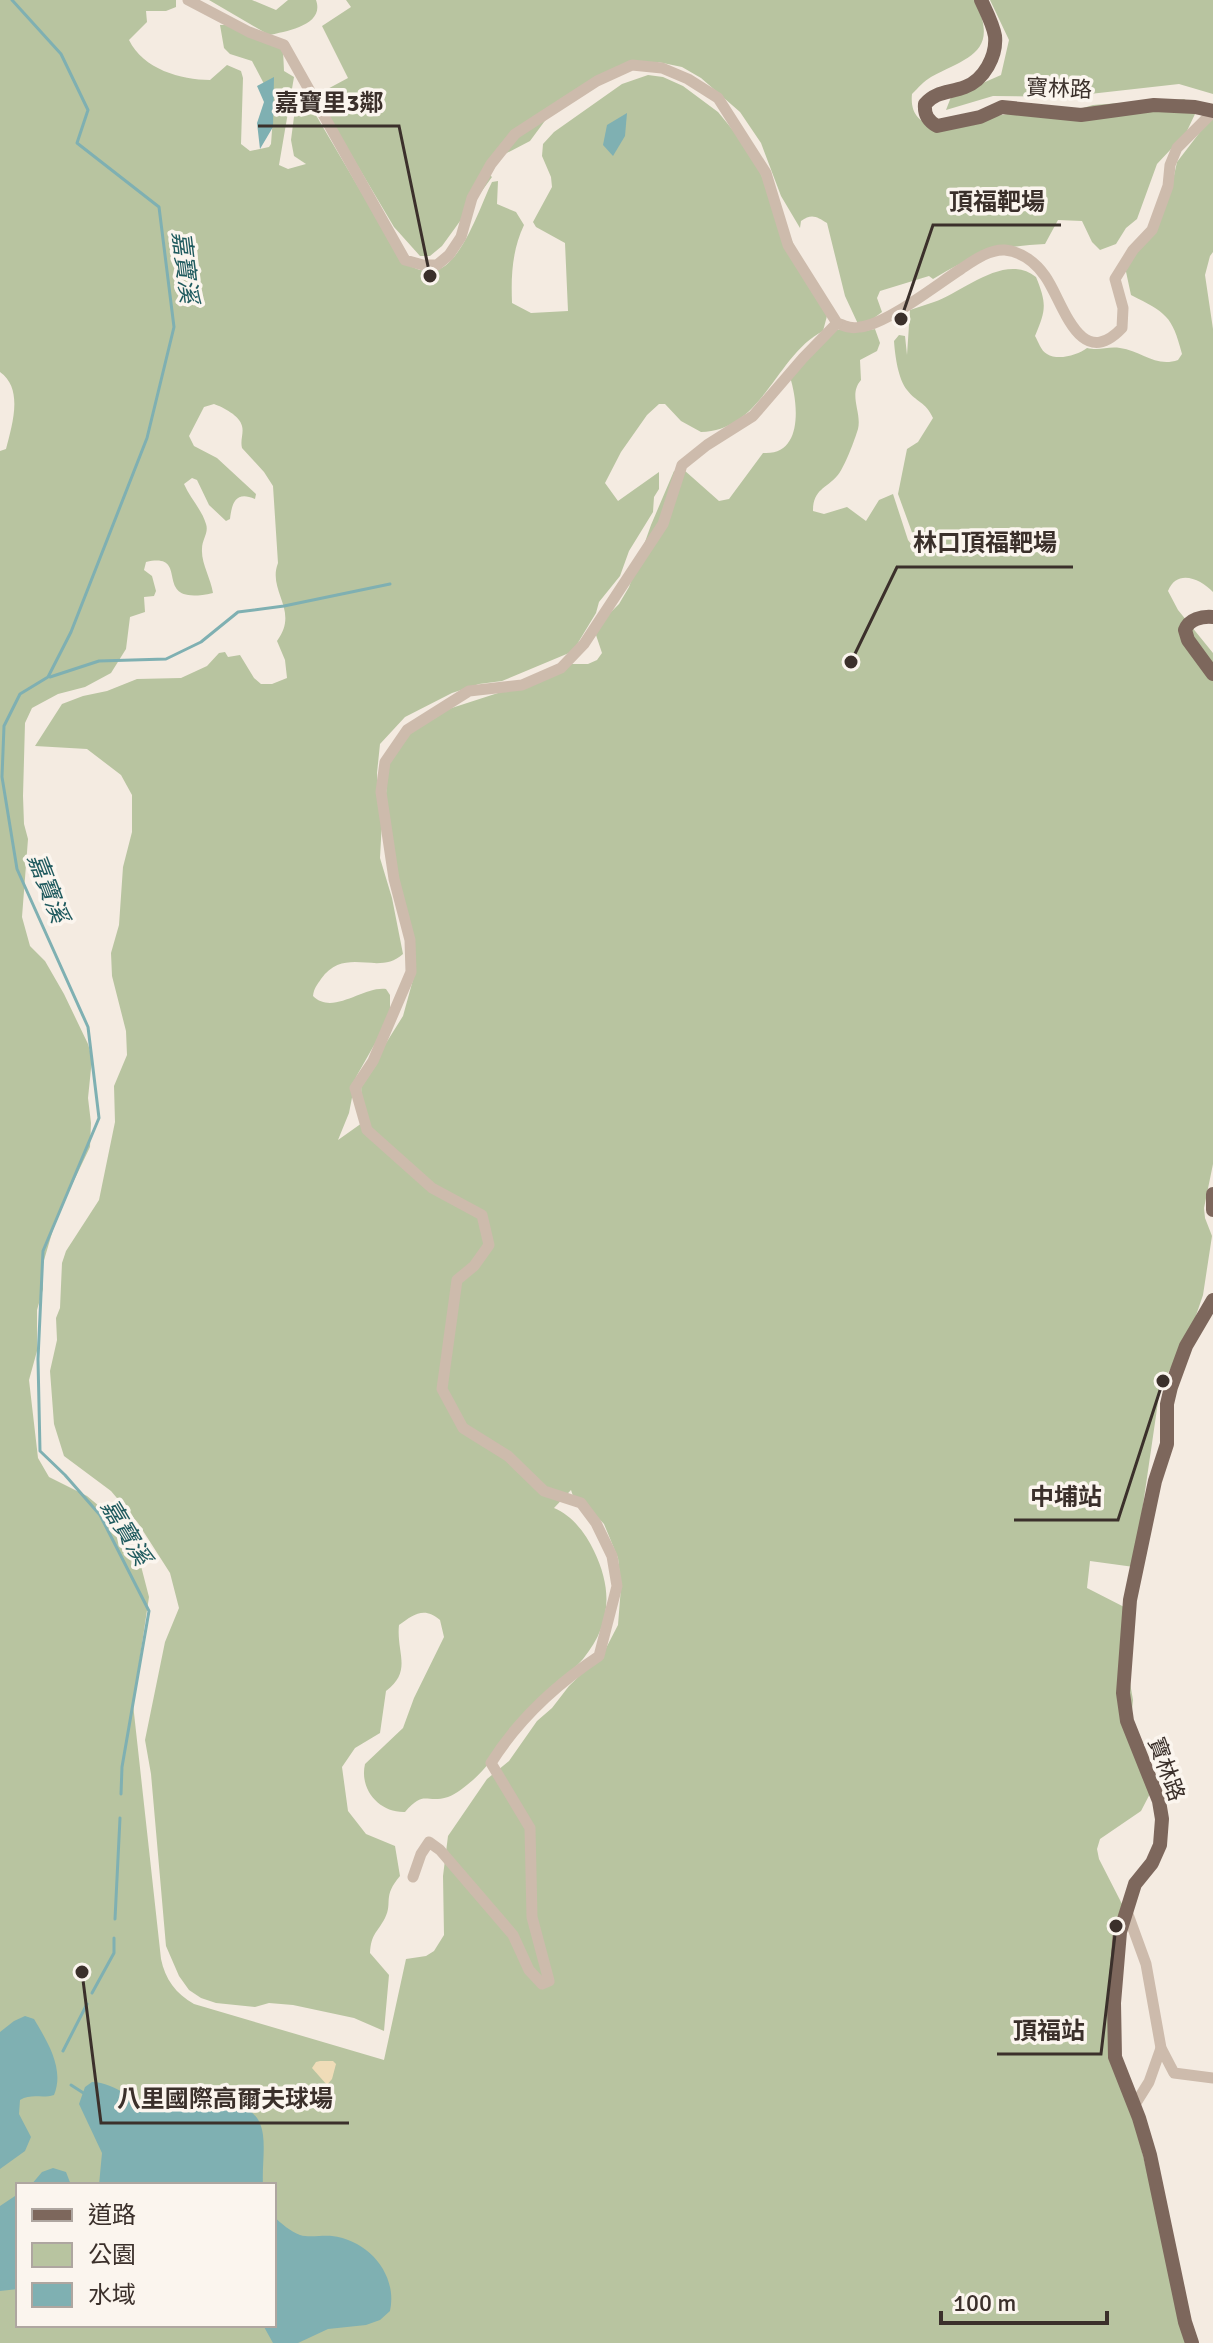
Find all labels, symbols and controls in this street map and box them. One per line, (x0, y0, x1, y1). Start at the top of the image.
street label: 寶林路 (1026, 74, 1092, 103)
callout: 嘉寶里3鄰 (258, 78, 399, 126)
text: 嘉寶里3鄰 (275, 88, 383, 118)
callout: 頂福靶場 (933, 177, 1061, 225)
text: 頂福靶場 (949, 187, 1045, 217)
water label: 嘉寶溪 (166, 229, 205, 308)
callout: 林口頂福靶場 (897, 519, 1073, 567)
text: 林口頂福靶場 (913, 528, 1057, 558)
water label: 嘉寶溪 (21, 849, 76, 930)
callout: 中埔站 (1014, 1472, 1118, 1520)
text: 中埔站 (1030, 1482, 1102, 1512)
water label: 嘉寶溪 (95, 1493, 159, 1573)
street label: 寶林路 (1143, 1734, 1191, 1805)
callout: 頂福站 (997, 2006, 1101, 2054)
text: 頂福站 (1013, 2016, 1085, 2046)
callout: 八里國際高爾夫球場 (101, 2075, 349, 2123)
text: 八里國際高爾夫球場 (117, 2084, 333, 2114)
legend (16, 2183, 276, 2327)
text: 道路 (88, 2200, 136, 2230)
text: 公園 (88, 2240, 136, 2270)
scale bar (941, 2275, 1107, 2325)
text: 水域 (88, 2280, 136, 2310)
text: 100 m (953, 2288, 1016, 2318)

